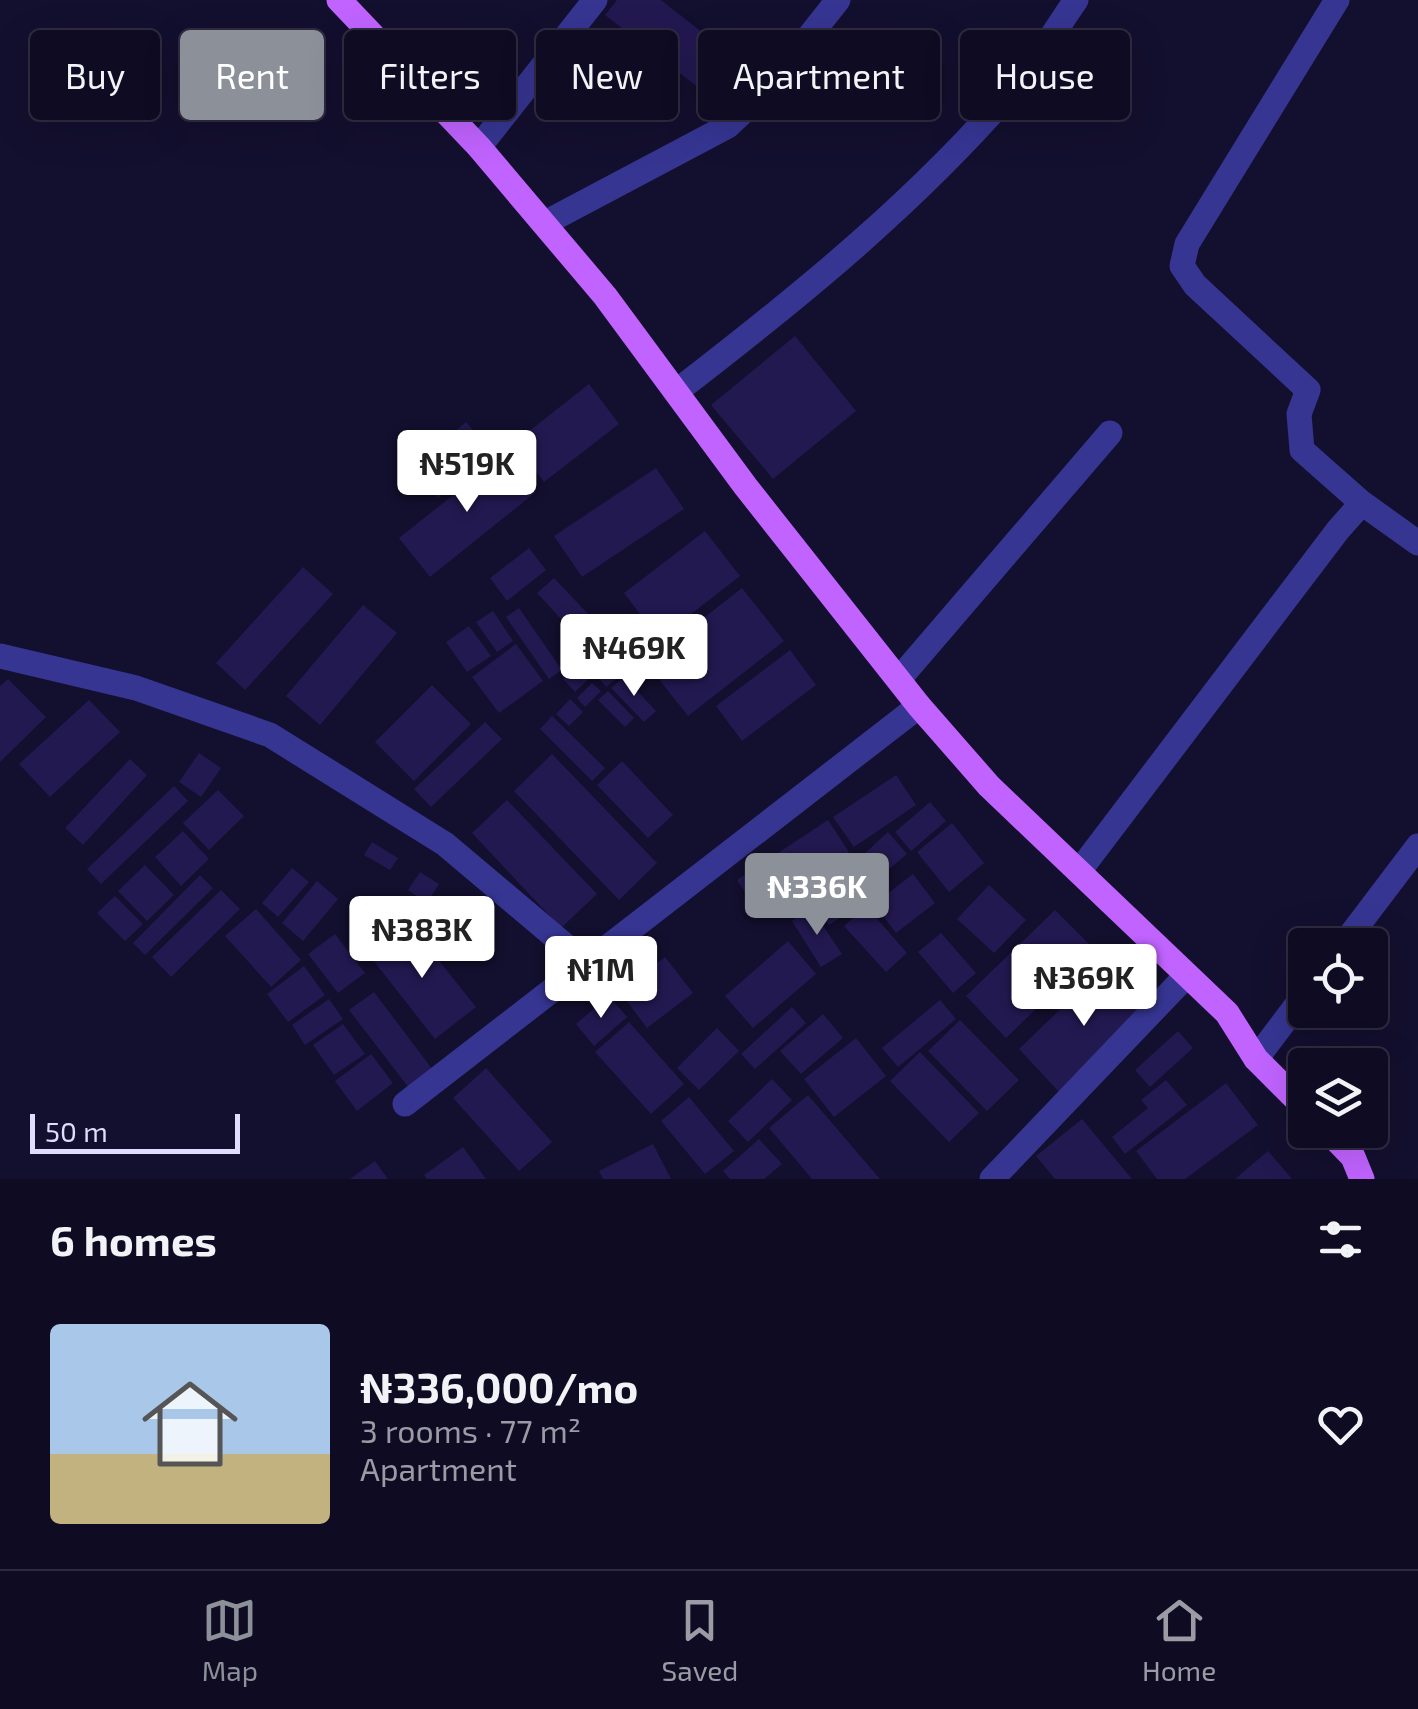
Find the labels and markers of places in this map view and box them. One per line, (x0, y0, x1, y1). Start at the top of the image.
pin: ₦519K (397, 430, 537, 515)
pin: ₦469K (564, 614, 704, 699)
pin: ₦336K (747, 853, 887, 938)
pin: ₦383K (352, 896, 492, 981)
pin: ₦1M (553, 936, 649, 1021)
pin: ₦369K (1014, 944, 1154, 1029)

